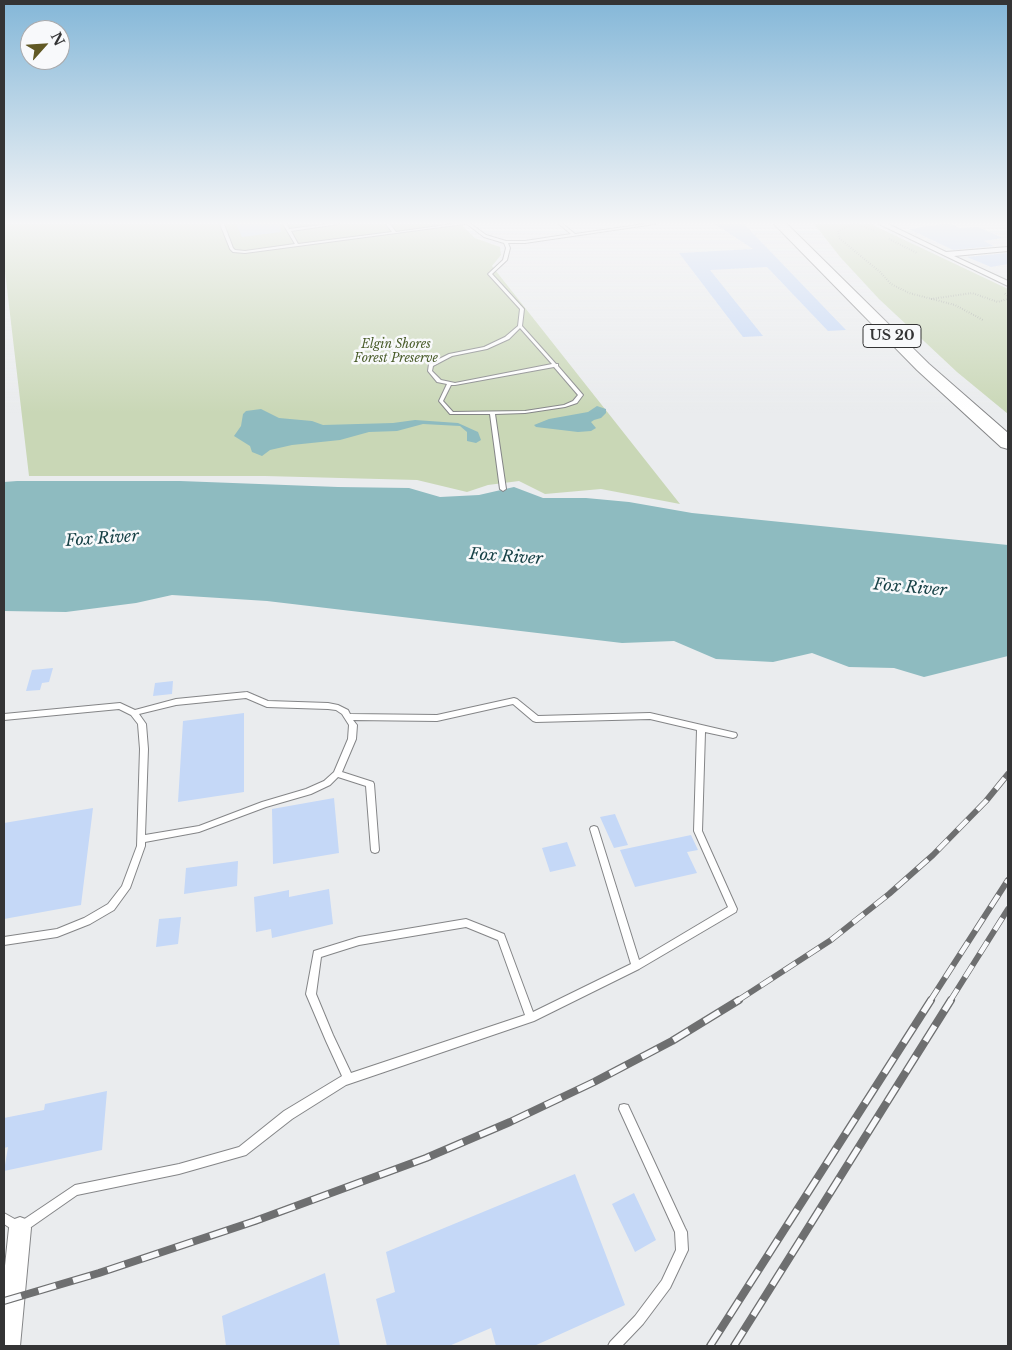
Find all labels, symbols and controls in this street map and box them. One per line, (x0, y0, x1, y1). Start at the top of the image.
north arrow (20, 20, 70, 70)
text: N (47, 29, 69, 49)
road number: US 20 (863, 324, 921, 348)
park label: Elgin Shores Forest Preserve (354, 338, 438, 366)
water label: Fox River (65, 527, 139, 551)
water label: Fox River (469, 545, 543, 569)
water label: Fox River (873, 575, 947, 601)

